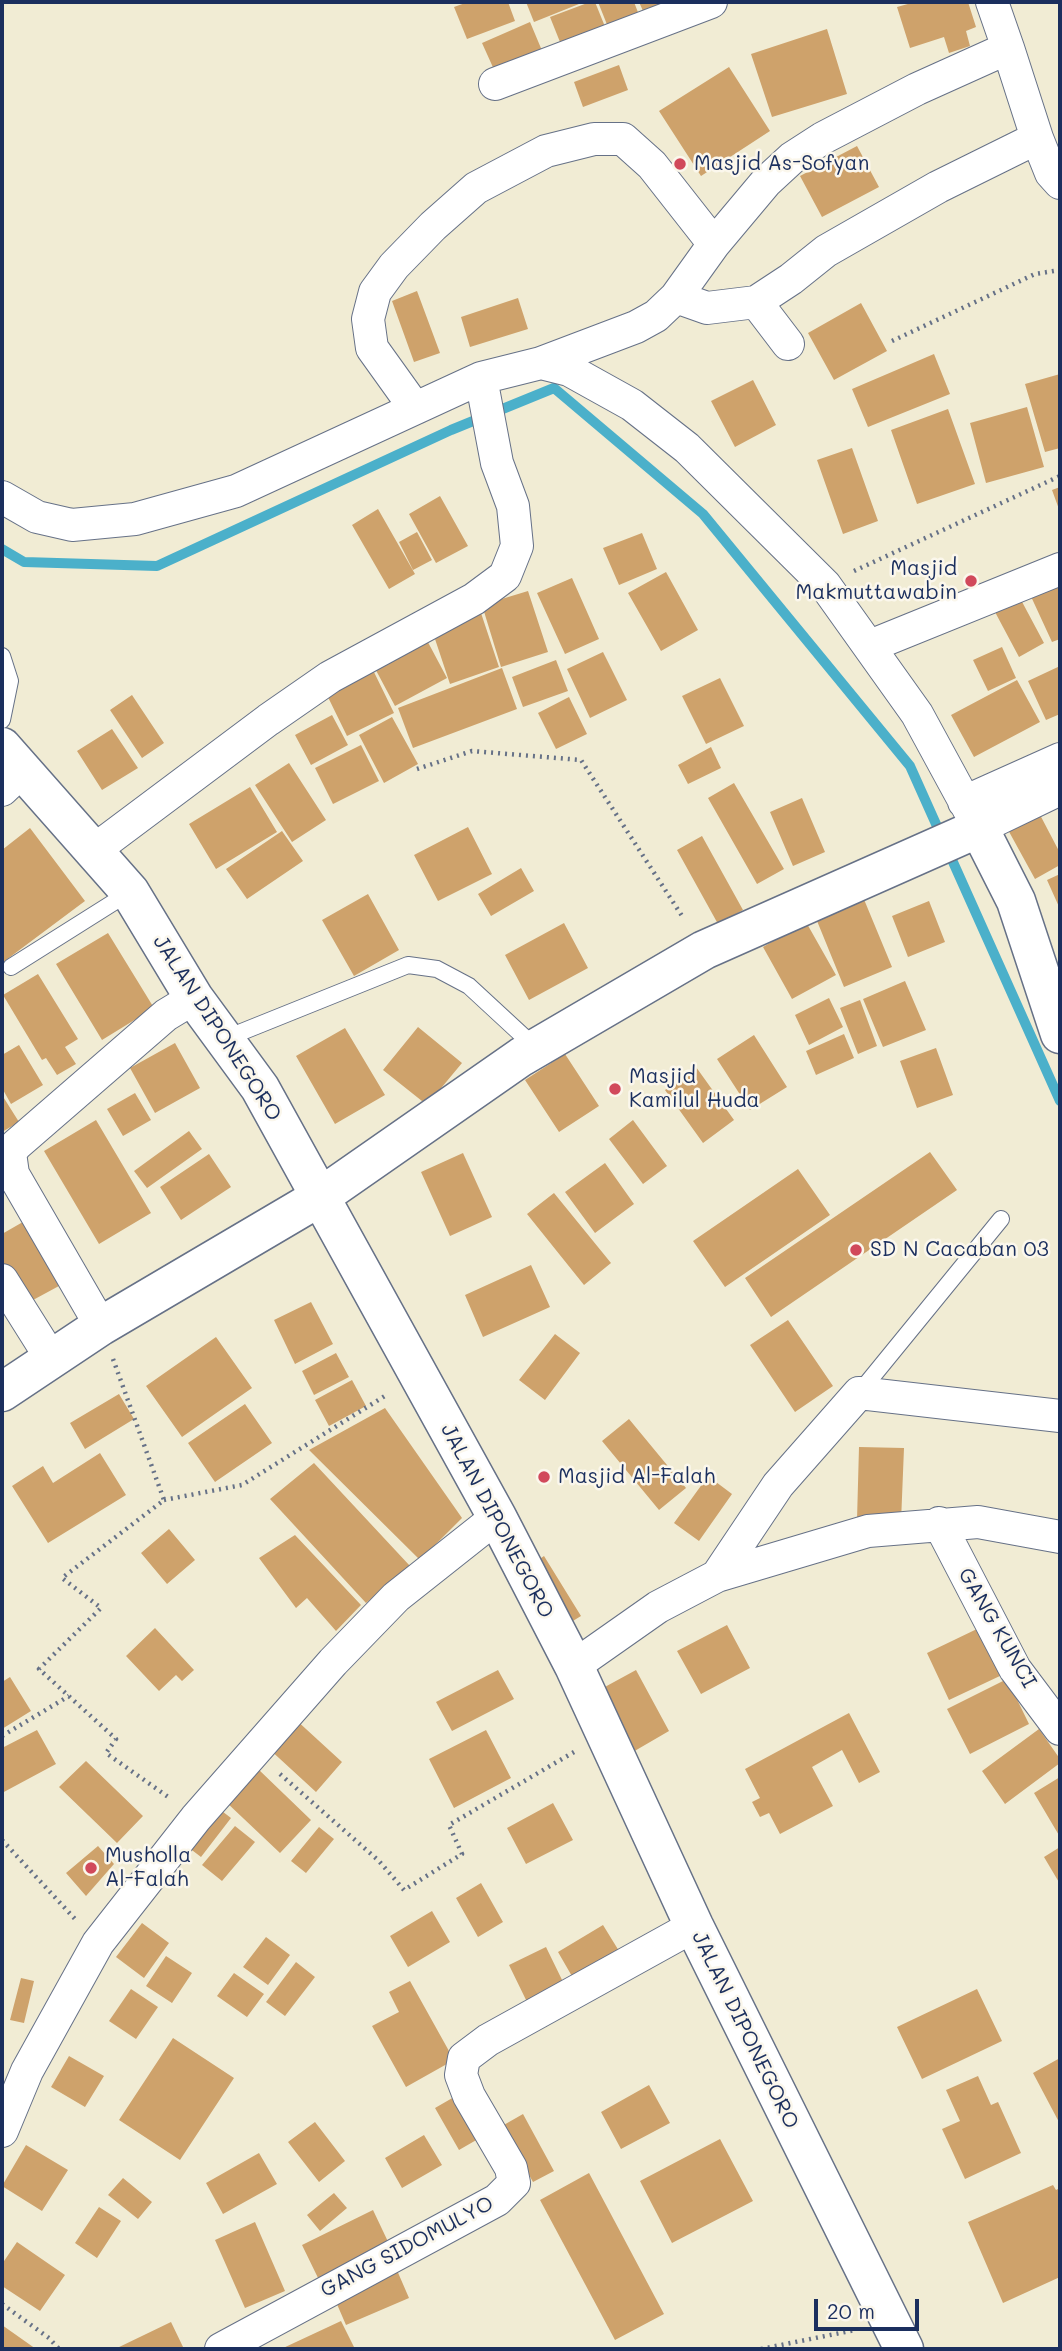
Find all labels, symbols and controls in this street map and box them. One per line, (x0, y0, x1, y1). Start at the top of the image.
place label: Masjid As-Sofyan (694, 151, 869, 177)
marker: Masjid As-Sofyan (672, 156, 688, 172)
place label: Masjid Makmuttawabin (795, 556, 957, 606)
marker: Masjid Makmuttawabin (963, 573, 979, 589)
street label: JALAN DIPONEGORO (147, 930, 287, 1126)
place label: Masjid Kamilul Huda (629, 1064, 760, 1114)
marker: Masjid Kamilul Huda (607, 1081, 623, 1097)
place label: SD N Cacaban 03 (870, 1237, 1049, 1263)
marker: SD N Cacaban 03 (848, 1242, 864, 1258)
street label: JALAN DIPONEGORO (435, 1419, 559, 1623)
place label: Masjid Al-Falah (558, 1464, 715, 1490)
marker: Masjid Al-Falah (536, 1469, 552, 1485)
street label: GANG KUNCI (953, 1564, 1041, 1692)
place label: Musholla Al-Falah (105, 1843, 191, 1893)
marker: Musholla Al-Falah (83, 1860, 99, 1876)
street label: JALAN DIPONEGORO (686, 1927, 804, 2133)
street label: GANG SIDOMULYO (316, 2191, 498, 2303)
scale bar (817, 2284, 922, 2328)
text: 20 m (827, 2297, 875, 2324)

